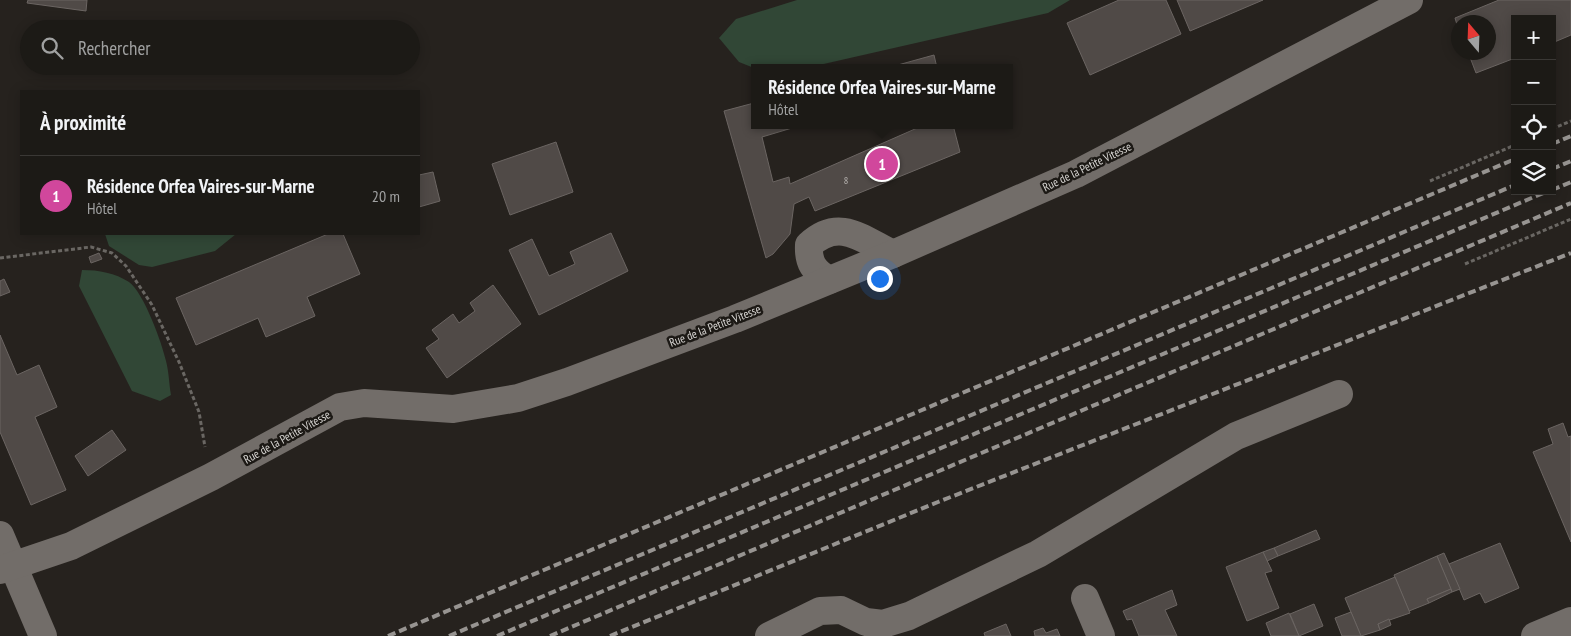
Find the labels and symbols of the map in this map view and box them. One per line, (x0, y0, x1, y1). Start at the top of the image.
north arrow (1451, 15, 1496, 60)
street label: Rue de la Petite Vitesse (1040, 139, 1134, 195)
pin: 1 (866, 145, 898, 183)
house number: 8 (844, 174, 848, 187)
your location (867, 266, 893, 292)
street label: Rue de la Petite Vitesse (667, 301, 763, 350)
street label: Rue de la Petite Vitesse (241, 406, 333, 467)

